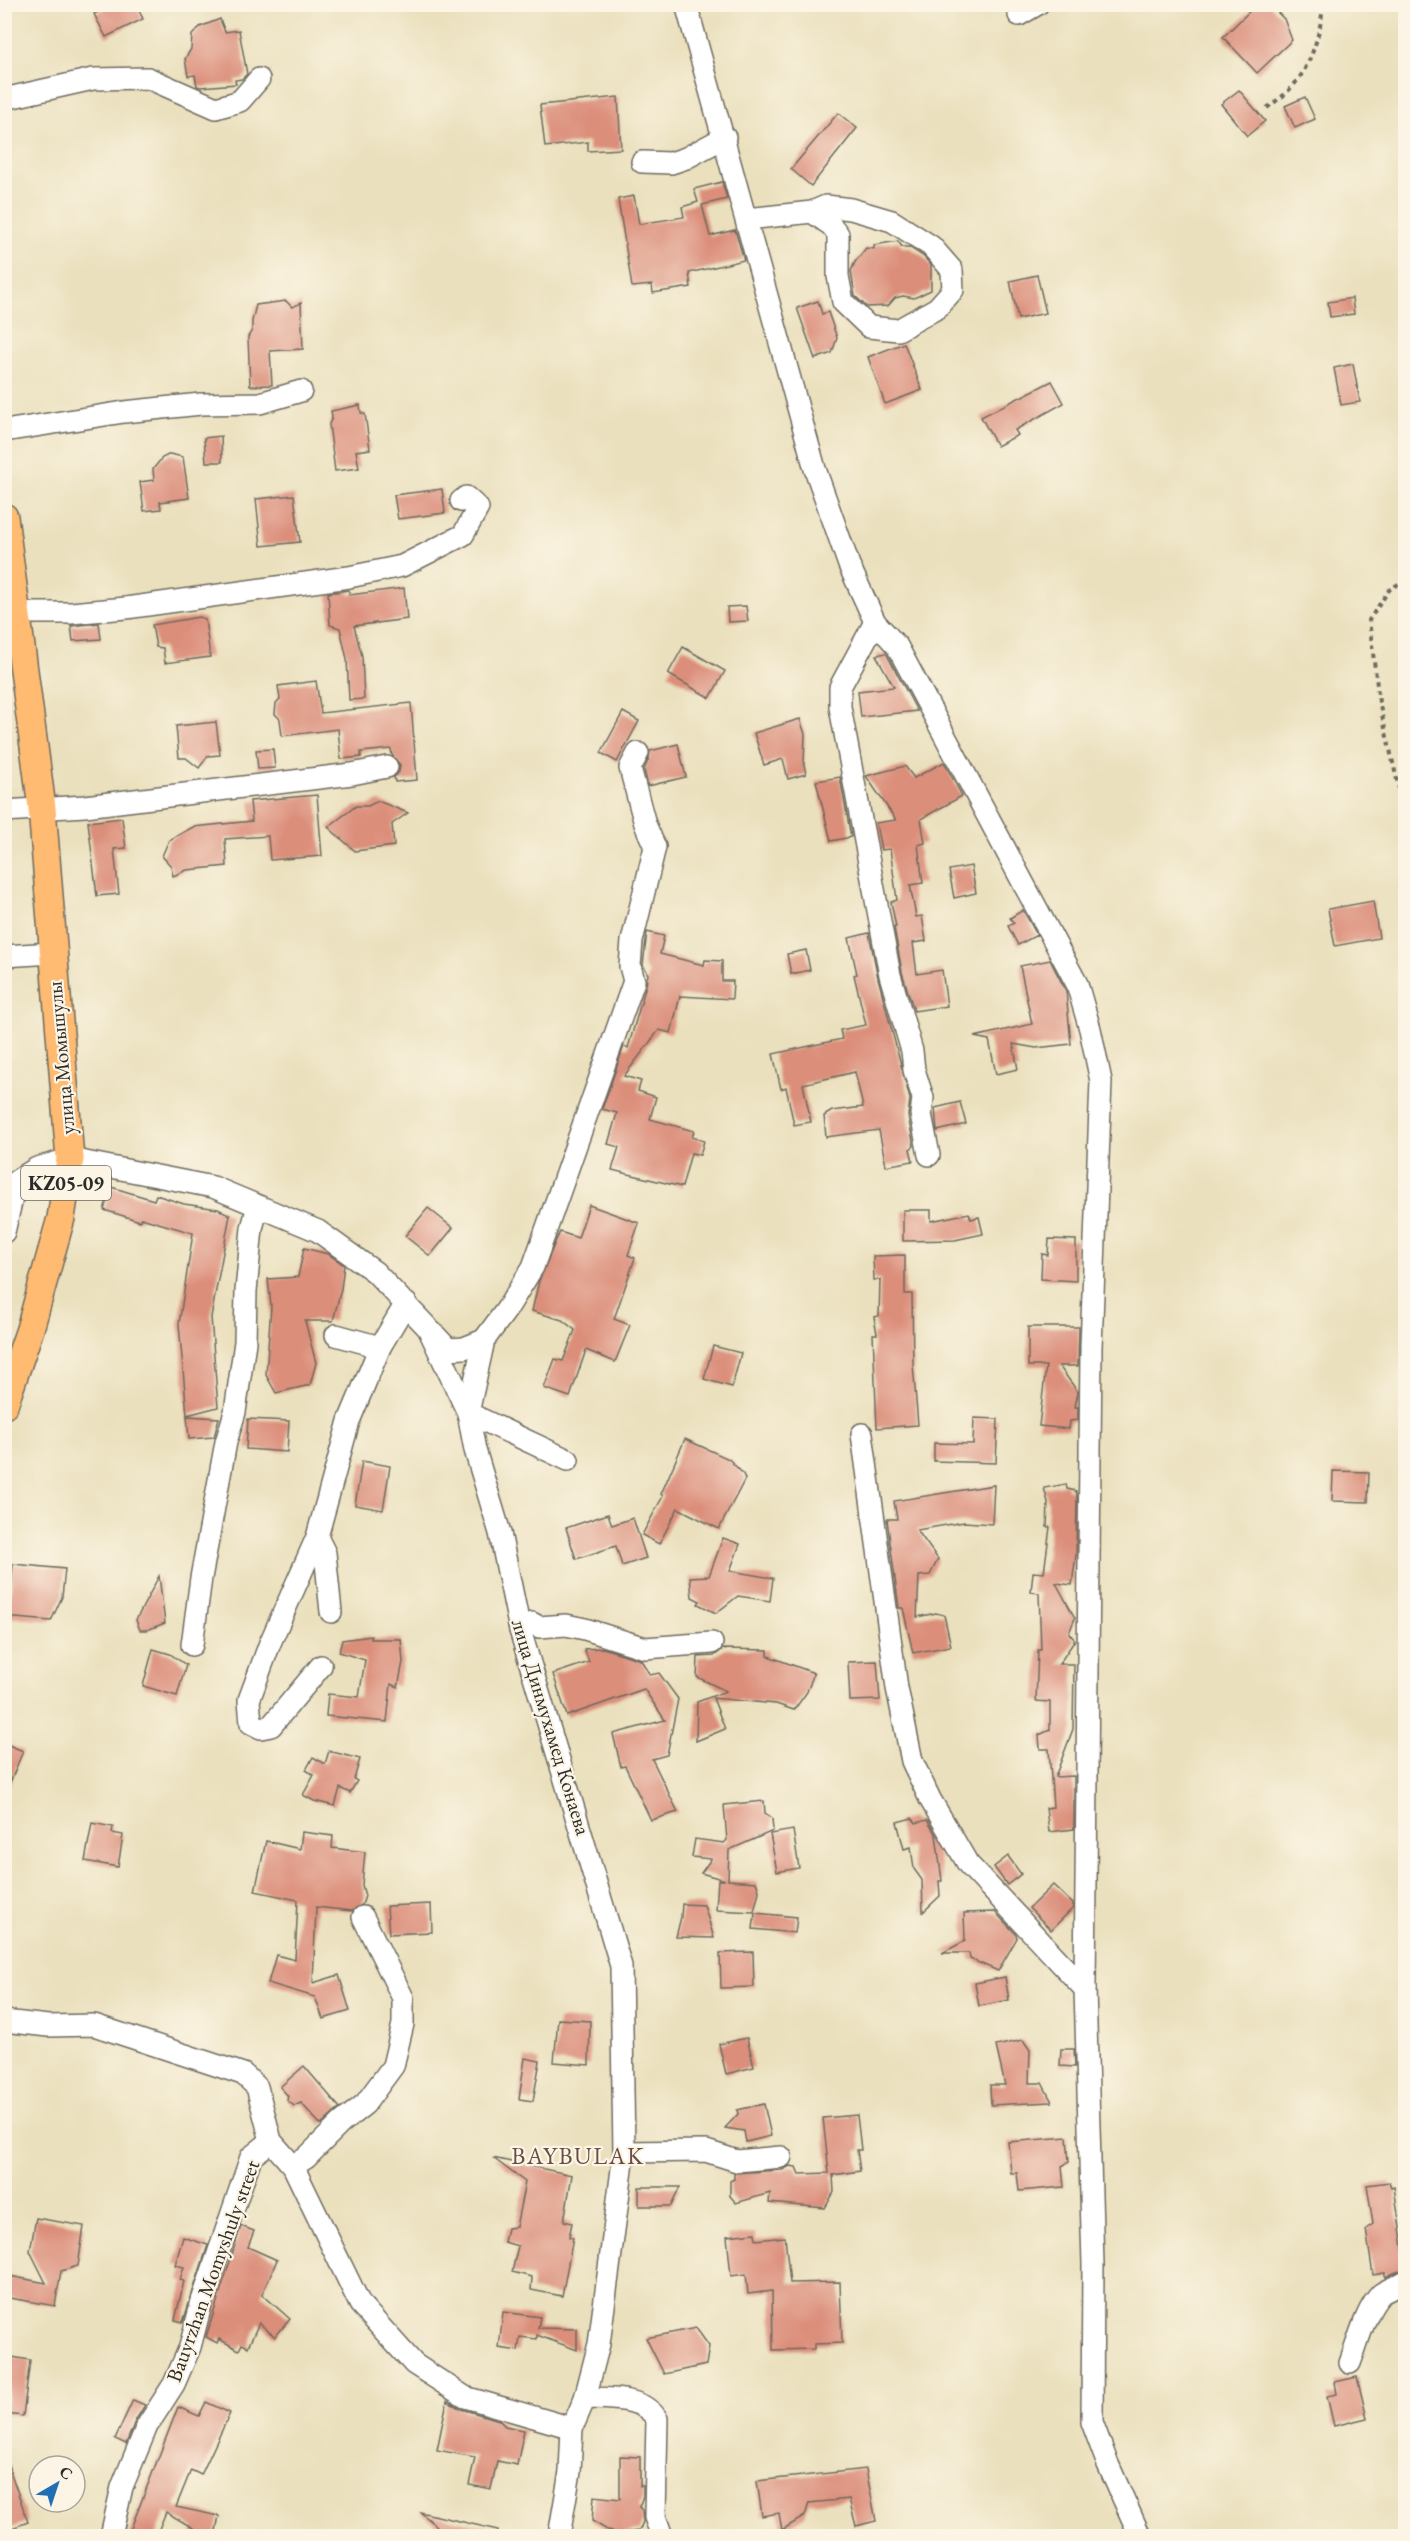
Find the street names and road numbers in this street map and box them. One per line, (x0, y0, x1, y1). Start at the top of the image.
street label: улица Момышулы (40, 980, 81, 1136)
road number: KZ05-09 (21, 1166, 111, 1200)
street label: лица Динмухамед Конаева (506, 1616, 597, 1839)
street label: Bauyrzhan Momyshuly street (160, 2156, 265, 2386)

